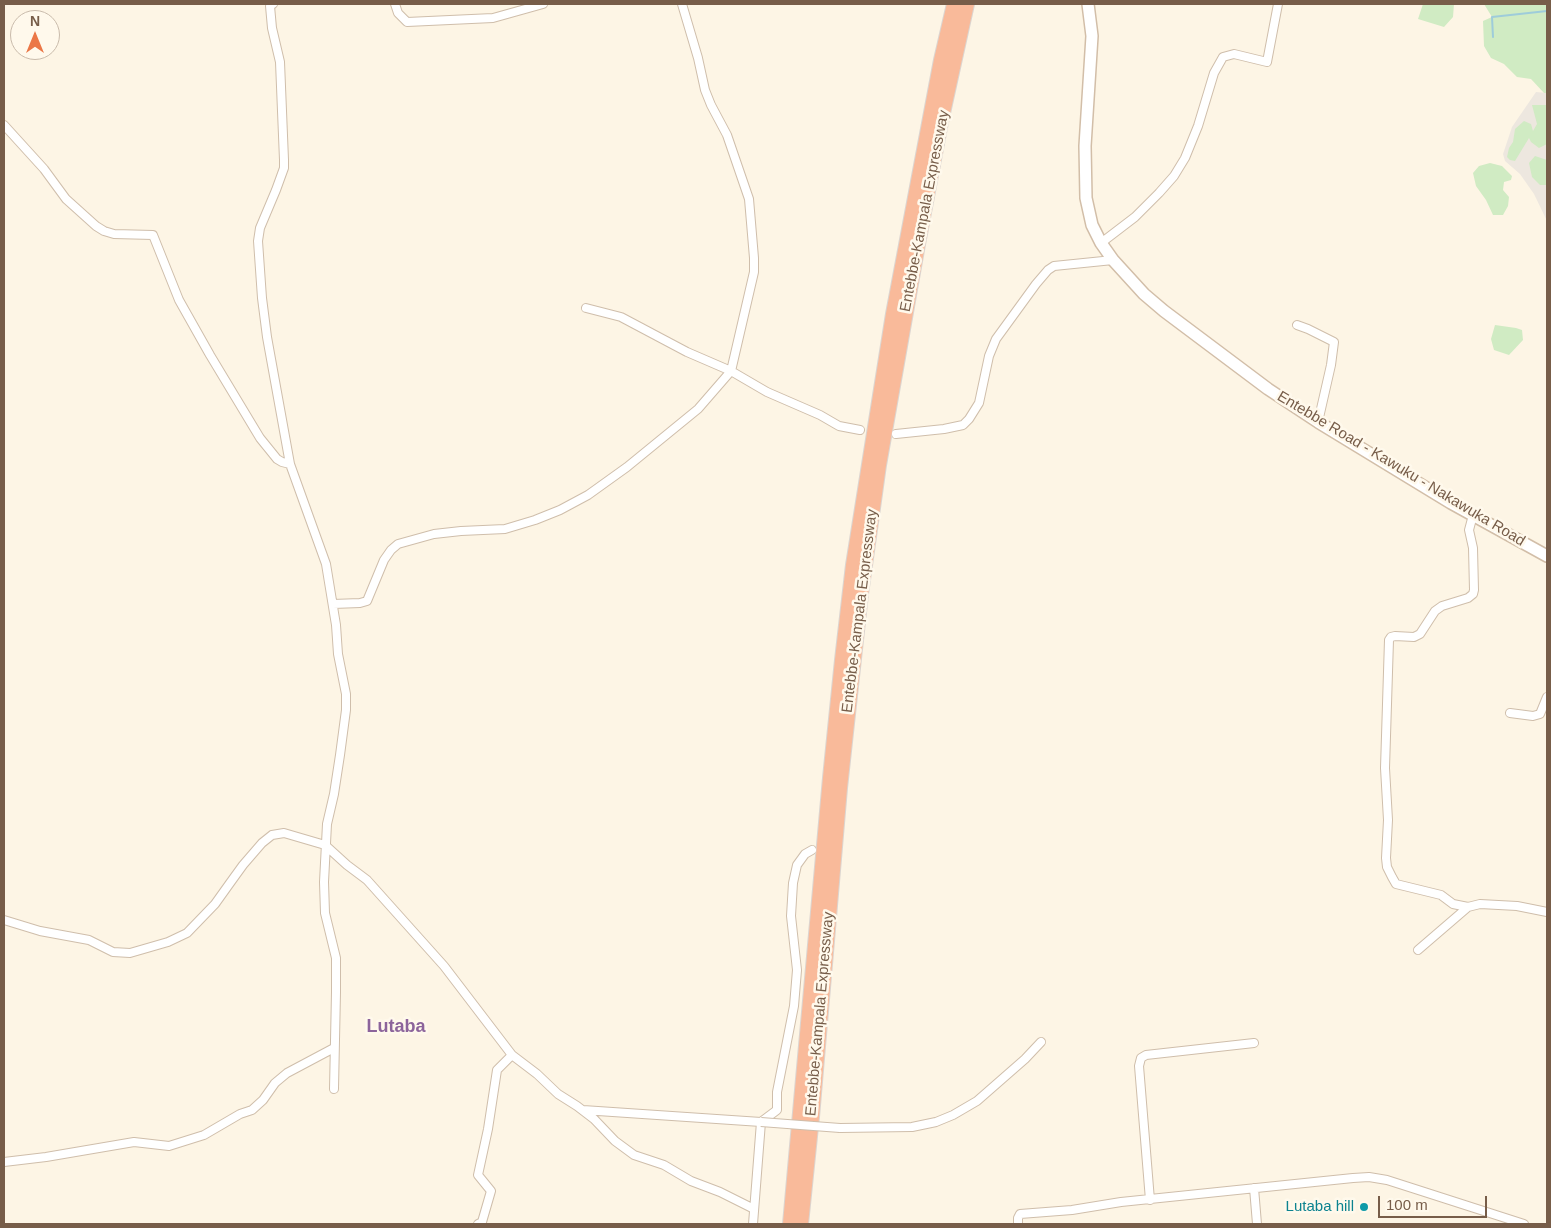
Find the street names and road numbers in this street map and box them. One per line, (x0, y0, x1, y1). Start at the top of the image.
street label: Entebbe-Kampala Expressway (897, 109, 953, 313)
street label: Entebbe Road - Kawuku - Nakawuka Road (1274, 388, 1528, 550)
street label: Entebbe-Kampala Expressway (839, 508, 881, 714)
street label: Entebbe-Kampala Expressway (802, 911, 838, 1117)

